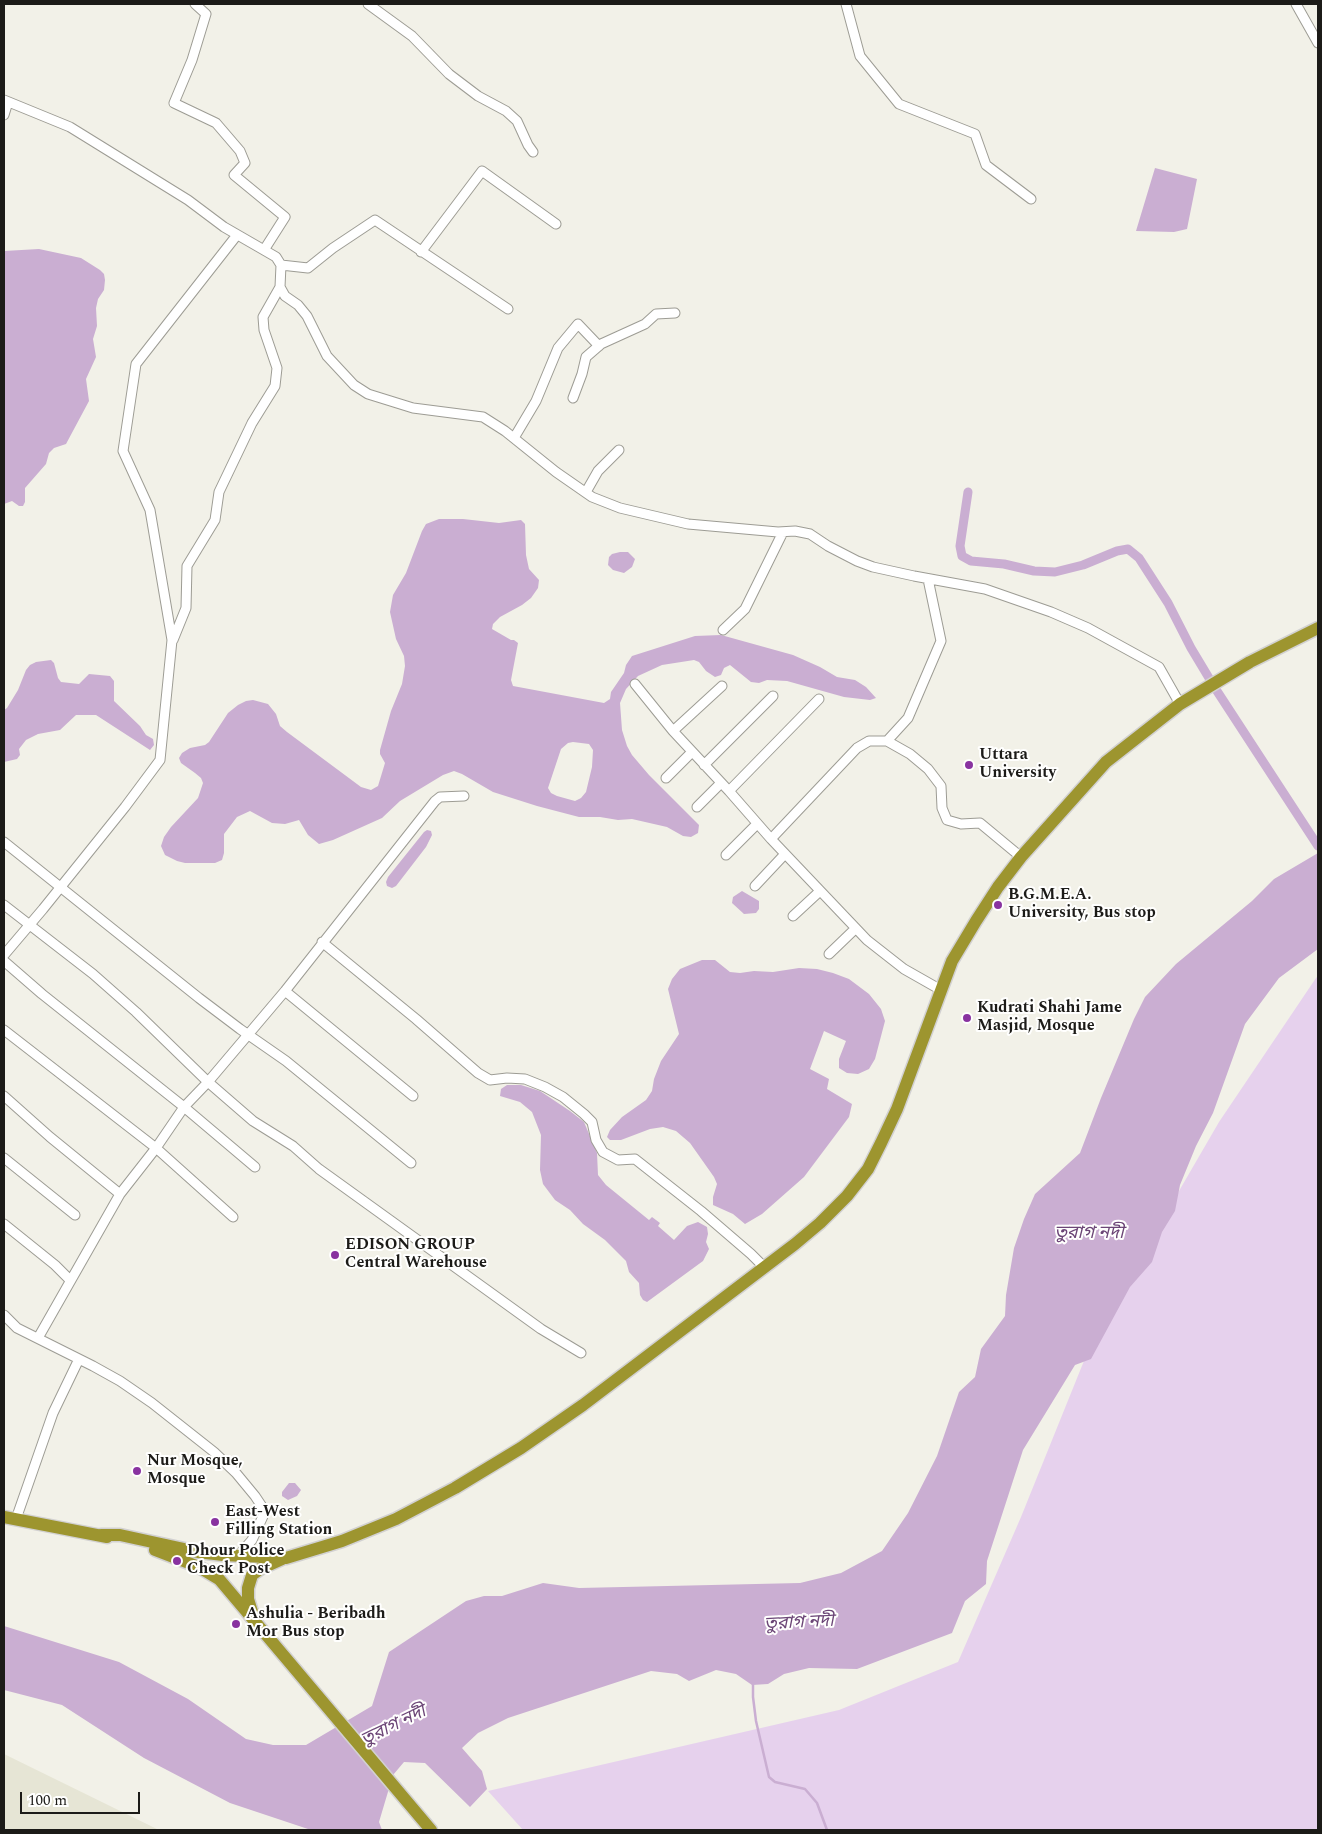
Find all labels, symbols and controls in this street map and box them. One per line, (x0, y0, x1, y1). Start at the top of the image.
place label: Uttara University (979, 746, 1056, 784)
marker: Uttara University (963, 759, 975, 771)
place label: B.G.M.E.A. University, Bus stop (1008, 886, 1156, 924)
marker: B.G.M.E.A. University, Bus stop (992, 899, 1004, 911)
place label: Kudrati Shahi Jame Masjid, Mosque (977, 999, 1122, 1037)
marker: Kudrati Shahi Jame Masjid, Mosque (961, 1012, 973, 1024)
water label: তুরাগ নদী (1054, 1223, 1124, 1245)
place label: EDISON GROUP Central Warehouse (345, 1236, 487, 1274)
marker: EDISON GROUP Central Warehouse (329, 1249, 341, 1261)
place label: Nur Mosque, Mosque (147, 1452, 243, 1490)
marker: Nur Mosque, Mosque (131, 1465, 143, 1477)
place label: East-West Filling Station (225, 1503, 332, 1541)
marker: East-West Filling Station (209, 1516, 221, 1528)
place label: Dhour Police Check Post (187, 1542, 284, 1580)
marker: Dhour Police Check Post (171, 1555, 183, 1567)
place label: Ashulia - Beribadh Mor Bus stop (246, 1605, 386, 1643)
water label: তুরাগ নদী (764, 1611, 834, 1637)
marker: Ashulia - Beribadh Mor Bus stop (230, 1618, 242, 1630)
water label: তুরাগ নদী (358, 1702, 430, 1752)
scale bar (22, 1782, 142, 1814)
text: 100 m (28, 1789, 67, 1812)

